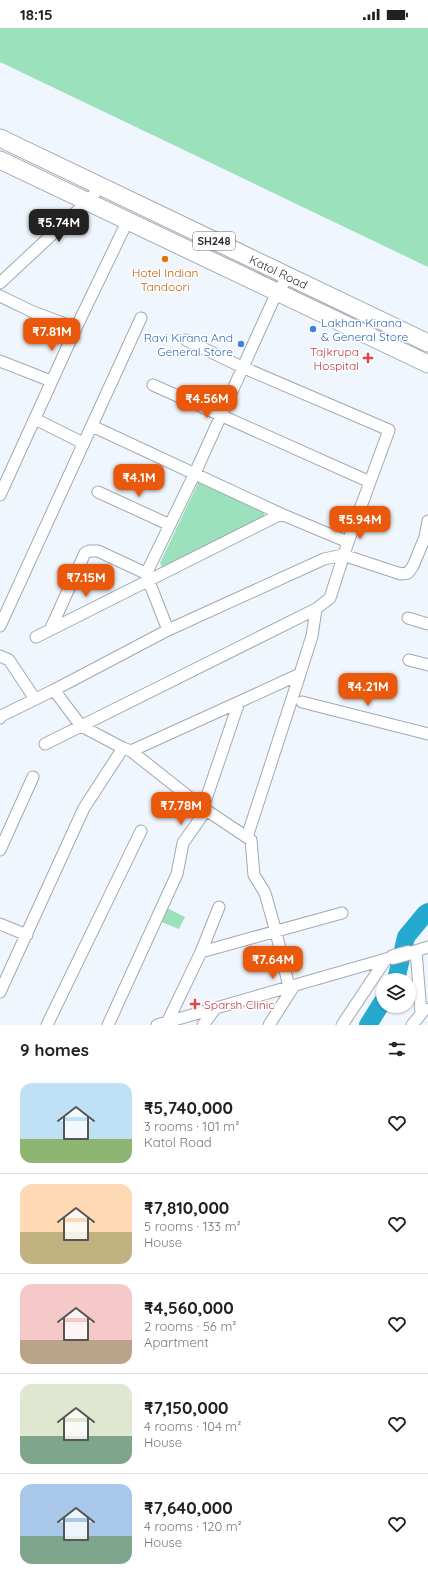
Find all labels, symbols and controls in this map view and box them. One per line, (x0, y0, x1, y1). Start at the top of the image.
text: 18:15 (20, 5, 53, 24)
pin: ₹5.74M (26, 209, 92, 243)
text: ₹5.74M (38, 214, 80, 230)
road number: SH248 (193, 232, 235, 250)
street label: Katol Road (247, 251, 310, 292)
marker: Hotel Indian Tandoori (160, 254, 170, 264)
place label: Hotel Indian Tandoori (132, 265, 198, 294)
place label: Lakhan Kirana & General Store (321, 315, 408, 344)
pin: ₹7.81M (19, 318, 85, 352)
text: ₹7.81M (32, 323, 72, 339)
marker: Lakhan Kirana & General Store (308, 324, 318, 334)
place label: Ravi Kirana And General Store (144, 330, 233, 359)
marker: Ravi Kirana And General Store (236, 339, 246, 349)
place label: Tajkrupa Hospital (310, 344, 359, 373)
marker: Tajkrupa Hospital (362, 352, 374, 364)
pin: ₹4.56M (174, 385, 240, 419)
text: ₹4.56M (185, 390, 229, 406)
pin: ₹4.1M (111, 464, 167, 498)
text: ₹4.1M (122, 469, 156, 485)
pin: ₹5.94M (327, 506, 393, 540)
text: ₹5.94M (338, 511, 382, 527)
pin: ₹7.15M (53, 564, 119, 598)
text: ₹7.15M (66, 569, 106, 585)
pin: ₹4.21M (335, 673, 401, 707)
text: ₹4.21M (347, 678, 389, 694)
pin: ₹7.78M (148, 792, 214, 826)
text: ₹7.78M (160, 797, 202, 813)
pin: ₹7.64M (240, 946, 306, 980)
text: ₹7.64M (252, 951, 294, 967)
map controls (376, 973, 416, 1013)
button: layers (376, 973, 416, 1013)
place label: Sparsh Clinic (204, 997, 275, 1012)
marker: Sparsh Clinic (189, 998, 201, 1010)
icon: filters (386, 1038, 408, 1060)
text: 9 homes (20, 1039, 89, 1060)
text: ₹5,740,000 (144, 1097, 233, 1118)
icon: home (52, 1099, 100, 1147)
icon: heart (386, 1112, 408, 1134)
text: 3 rooms · 101 m² (144, 1118, 239, 1134)
text: Katol Road (144, 1134, 212, 1150)
text: ₹7,810,000 (144, 1197, 229, 1218)
icon: home (52, 1200, 100, 1248)
icon: heart (386, 1213, 408, 1235)
text: 5 rooms · 133 m² (144, 1218, 241, 1234)
text: House (144, 1234, 182, 1250)
text: ₹4,560,000 (144, 1297, 234, 1318)
icon: home (52, 1300, 100, 1348)
icon: heart (386, 1313, 408, 1335)
text: 2 rooms · 56 m² (144, 1318, 236, 1334)
text: Apartment (144, 1334, 209, 1350)
text: ₹7,150,000 (144, 1397, 229, 1418)
icon: home (52, 1400, 100, 1448)
icon: heart (386, 1413, 408, 1435)
text: 4 rooms · 104 m² (144, 1418, 241, 1434)
text: House (144, 1434, 182, 1450)
text: ₹7,640,000 (144, 1497, 233, 1518)
icon: home (52, 1500, 100, 1548)
icon: heart (386, 1513, 408, 1535)
text: 4 rooms · 120 m² (144, 1518, 242, 1534)
text: House (144, 1534, 182, 1550)

